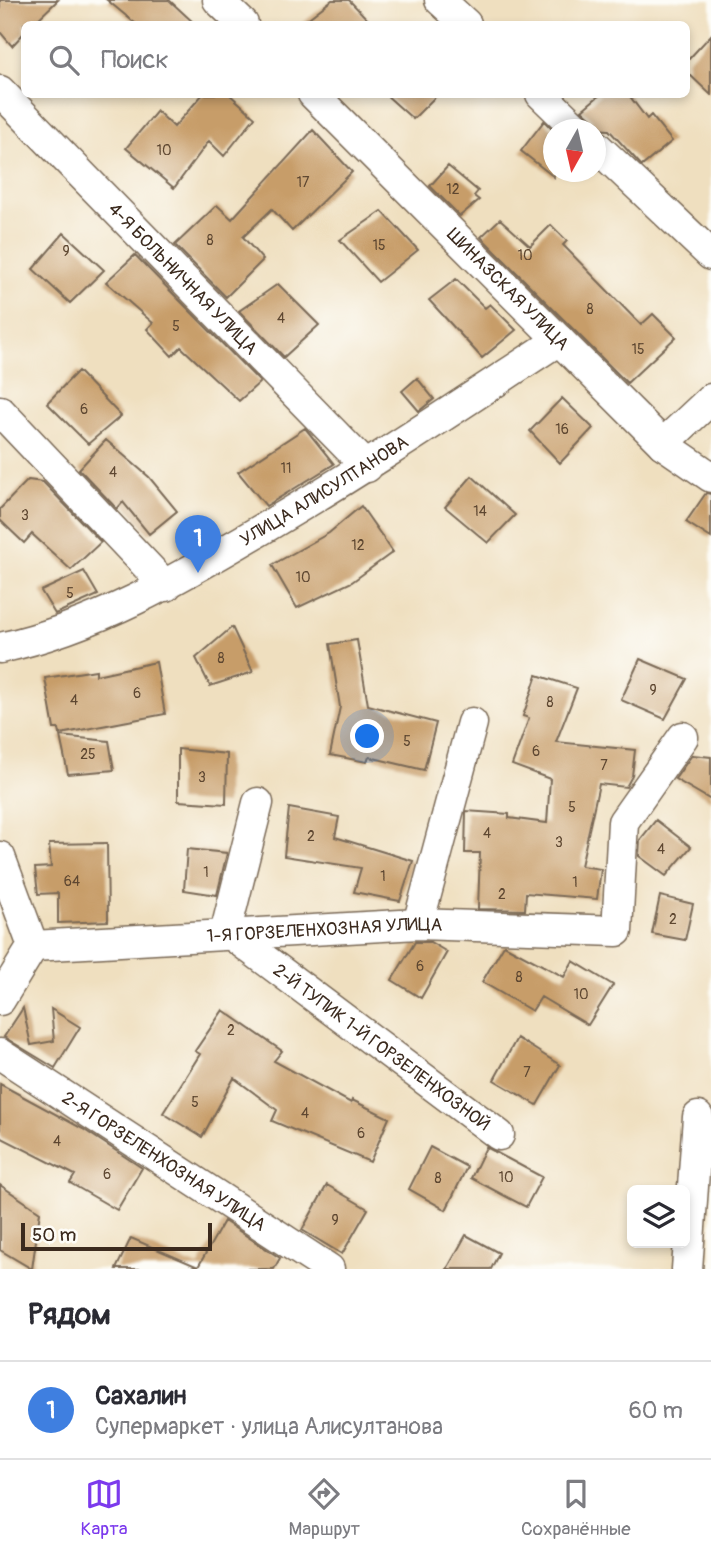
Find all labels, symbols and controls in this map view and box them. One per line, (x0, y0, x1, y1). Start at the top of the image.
search box (21, 21, 690, 98)
icon: search (45, 41, 83, 79)
text: Поиск (101, 44, 169, 76)
north arrow (543, 119, 606, 182)
house number: 10 (156, 142, 172, 159)
house number: 17 (297, 174, 310, 191)
house number: 12 (446, 181, 460, 198)
street label: 4-Я БОЛЬНИЧНАЯ УЛИЦА (103, 198, 262, 360)
street label: ШИНАЗСКАЯ УЛИЦА (442, 223, 574, 356)
house number: 8 (206, 232, 214, 249)
house number: 15 (372, 237, 386, 254)
house number: 9 (62, 243, 70, 260)
house number: 10 (517, 247, 533, 264)
house number: 8 (586, 301, 594, 318)
house number: 4 (277, 310, 285, 327)
house number: 5 (172, 318, 180, 335)
house number: 15 (631, 341, 645, 358)
house number: 6 (80, 401, 88, 418)
house number: 16 (555, 421, 569, 438)
street label: УЛИЦА АЛИСУЛТАНОВА (236, 431, 413, 552)
house number: 11 (281, 460, 291, 477)
house number: 4 (109, 464, 117, 481)
house number: 14 (473, 503, 487, 520)
house number: 3 (21, 507, 29, 524)
pin: 1 (175, 515, 221, 573)
house number: 12 (351, 537, 365, 554)
house number: 10 (295, 569, 311, 586)
house number: 5 (66, 585, 74, 602)
house number: 8 (217, 650, 225, 667)
house number: 9 (649, 682, 657, 699)
house number: 6 (133, 685, 141, 702)
house number: 4 (70, 692, 78, 709)
house number: 8 (546, 694, 554, 711)
your location (350, 719, 384, 753)
house number: 5 (403, 733, 411, 750)
house number: 6 (532, 743, 540, 760)
house number: 25 (80, 746, 96, 763)
house number: 7 (600, 757, 608, 774)
house number: 3 (198, 769, 206, 786)
house number: 5 (568, 799, 576, 816)
house number: 4 (483, 825, 491, 842)
house number: 2 (307, 828, 315, 845)
house number: 3 (555, 834, 563, 851)
house number: 4 (657, 841, 665, 858)
house number: 1 (203, 864, 209, 881)
house number: 1 (380, 868, 386, 885)
house number: 64 (64, 873, 80, 890)
house number: 1 (572, 874, 578, 891)
house number: 2 (498, 886, 506, 903)
house number: 2 (669, 911, 677, 928)
street label: 1-Я ГОРЗЕЛЕНХОЗНАЯ УЛИЦА (206, 913, 443, 948)
house number: 6 (416, 958, 424, 975)
street label: 2-Й ТУПИК 1-Й ГОРЗЕЛЕНХОЗНОЙ (268, 959, 494, 1136)
house number: 8 (515, 969, 523, 986)
house number: 10 (573, 986, 589, 1003)
house number: 2 (227, 1022, 235, 1039)
house number: 7 (523, 1064, 531, 1081)
street label: 2-Я ГОРЗЕЛЕНХОЗНАЯ УЛИЦА (57, 1087, 270, 1237)
house number: 5 (191, 1094, 199, 1111)
house number: 4 (301, 1105, 309, 1122)
house number: 6 (357, 1125, 365, 1142)
house number: 4 (53, 1133, 61, 1150)
house number: 6 (103, 1166, 111, 1183)
house number: 10 (498, 1169, 514, 1186)
house number: 8 (434, 1170, 442, 1187)
map controls (627, 1185, 690, 1248)
button: layers (627, 1185, 690, 1248)
house number: 9 (331, 1212, 339, 1229)
scale bar (21, 1220, 212, 1252)
text: 50 m (32, 1223, 76, 1247)
text: Рядом (28, 1296, 111, 1333)
text: Сахалин (95, 1380, 186, 1412)
text: 1 (47, 1396, 56, 1425)
text: 60 m (628, 1396, 683, 1425)
text: Супермаркет · улица Алисултанова (95, 1412, 443, 1441)
tab: Карта (80, 1475, 128, 1541)
tab: Маршрут (289, 1475, 360, 1541)
tab: Сохранённые (521, 1475, 631, 1541)

